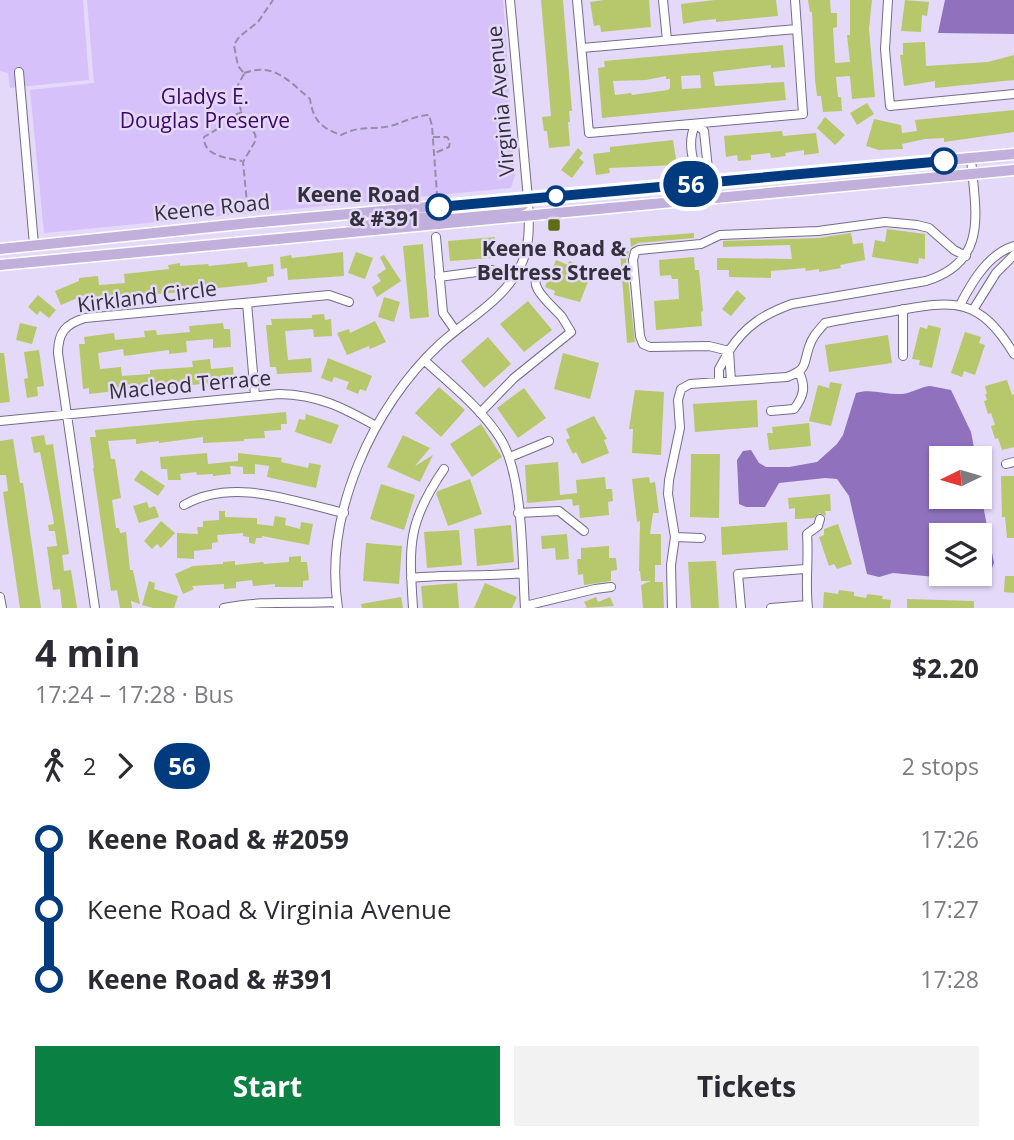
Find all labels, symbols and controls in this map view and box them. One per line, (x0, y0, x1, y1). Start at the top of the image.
street label: Virginia Avenue (479, 24, 521, 178)
park label: Gladys E. Douglas Preserve (120, 82, 290, 134)
unlabelled marker (931, 148, 957, 174)
line badge: 56 (660, 161, 722, 207)
text: 56 (677, 167, 705, 200)
place label: Keene Road & #391 (297, 180, 420, 232)
unlabelled marker (546, 186, 566, 206)
street label: Keene Road (152, 187, 271, 227)
marker: Keene Road & #391 (426, 194, 452, 220)
marker: Keene Road & Beltress Street (546, 217, 562, 233)
place label: Keene Road & Beltress Street (477, 234, 631, 286)
street label: Kirkland Circle (76, 274, 218, 318)
street label: Macleod Terrace (108, 363, 272, 405)
north arrow (929, 446, 992, 509)
map controls (929, 446, 992, 586)
button: layers (929, 523, 992, 586)
text: 4 min (35, 626, 140, 678)
text: $2.20 (912, 650, 979, 686)
text: 17:24 – 17:28 · Bus (35, 678, 234, 710)
icon: walk (35, 747, 73, 785)
icon: forward (106, 747, 144, 785)
text: 56 (168, 749, 196, 782)
text: 2 (83, 750, 96, 782)
text: 2 stops (902, 750, 979, 782)
text: Keene Road & #2059 (87, 821, 349, 857)
text: 17:26 (920, 823, 979, 855)
text: Keene Road & Virginia Avenue (87, 891, 452, 927)
text: 17:27 (920, 893, 979, 925)
text: Keene Road & #391 (87, 961, 334, 997)
text: 17:28 (920, 963, 979, 995)
button: Start (35, 1046, 500, 1126)
button: Tickets (514, 1046, 979, 1126)

